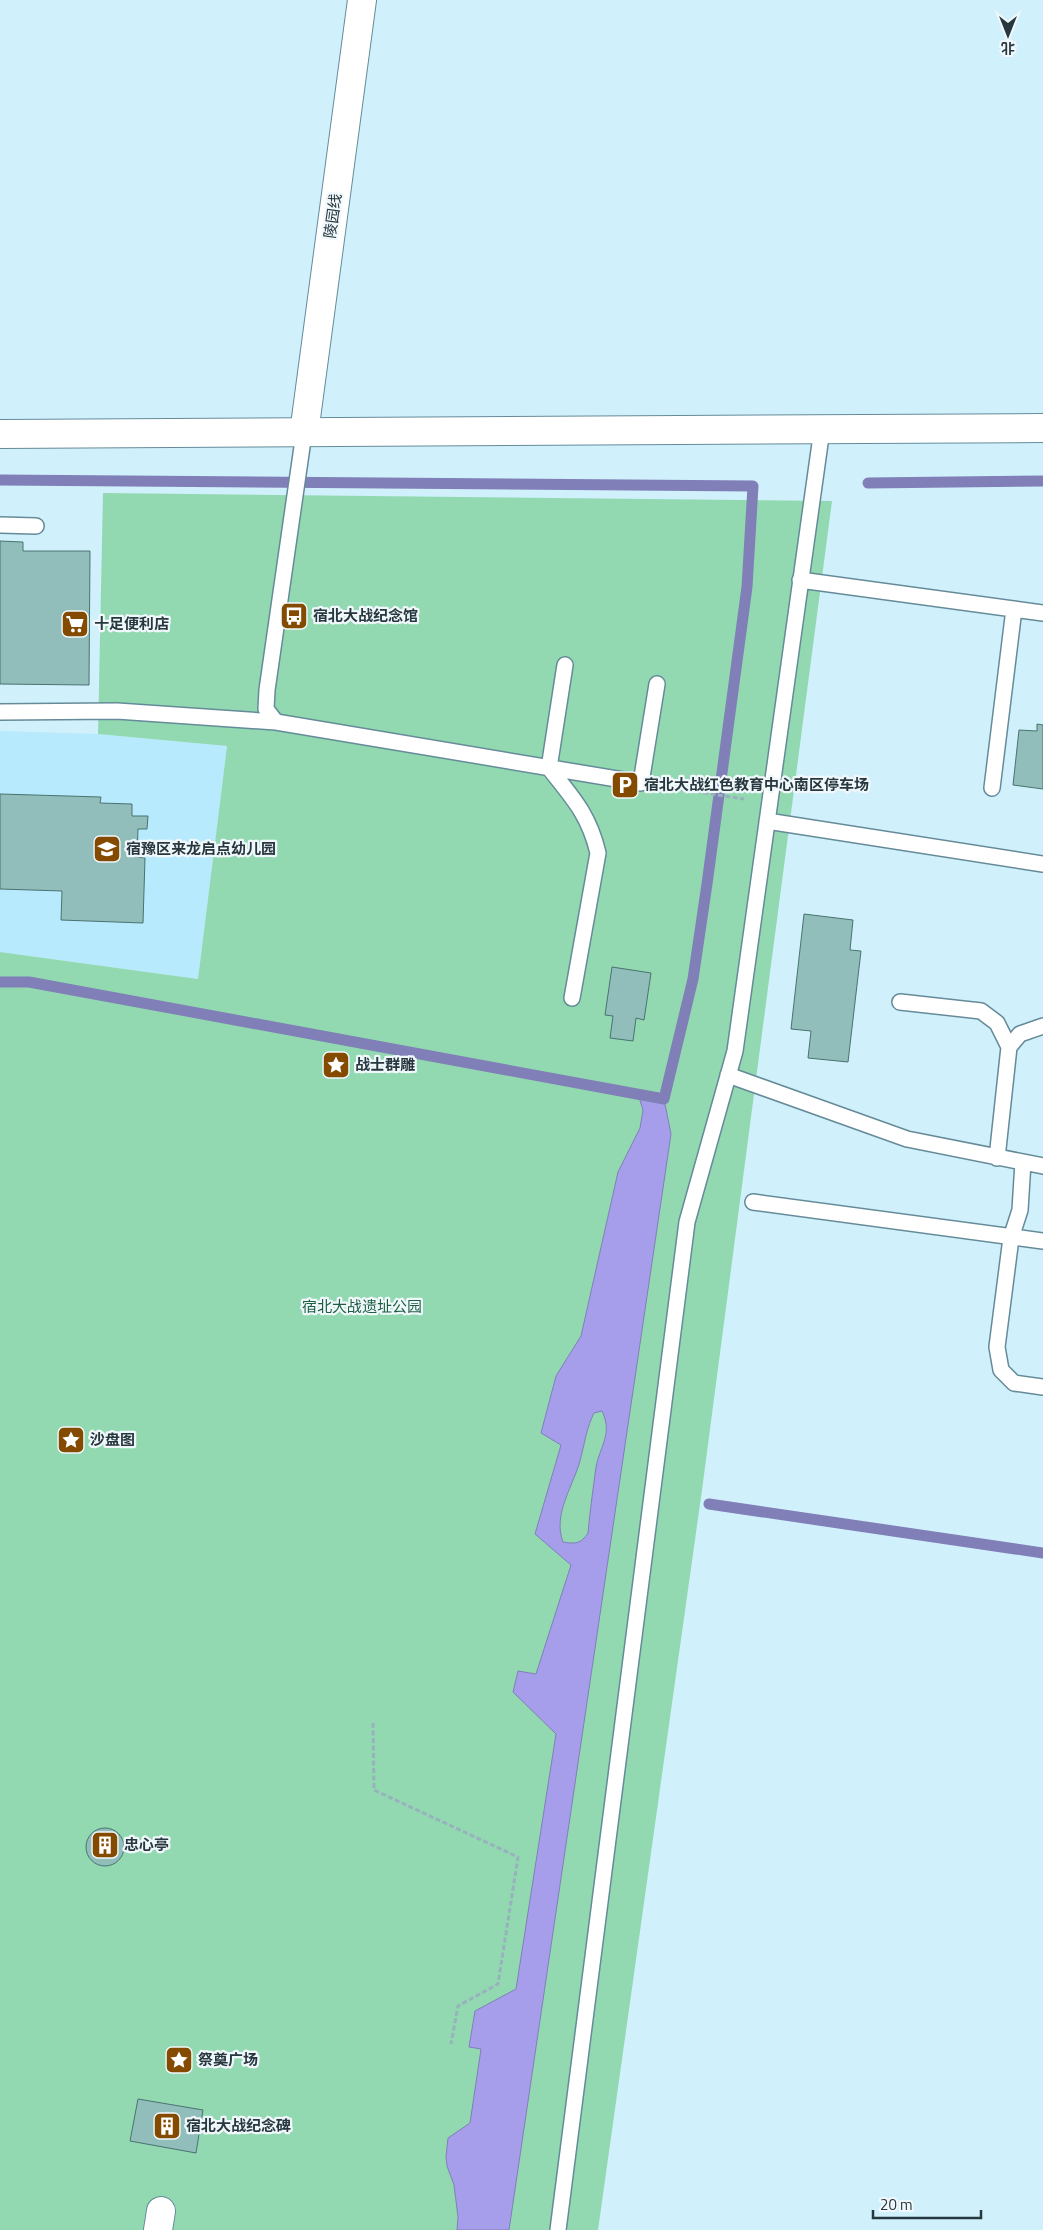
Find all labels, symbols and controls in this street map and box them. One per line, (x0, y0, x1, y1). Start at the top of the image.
north arrow (983, 10, 1033, 60)
text: 北 (1001, 38, 1015, 59)
street label: 陵园线 (318, 192, 347, 240)
bus stop icon: 宿北大战纪念馆 (279, 601, 309, 631)
place label: 宿北大战纪念馆 (313, 604, 418, 627)
supermarket icon: 十足便利店 (60, 609, 90, 639)
place label: 十足便利店 (94, 612, 169, 635)
parking icon: 宿北大战红色教育中心南区停车场 (610, 770, 640, 800)
place label: 宿北大战红色教育中心南区停车场 (644, 773, 869, 796)
school or university icon: 宿豫区来龙启点幼儿园 (92, 834, 122, 864)
place label: 宿豫区来龙启点幼儿园 (126, 837, 276, 860)
place icon: 战士群雕 (321, 1050, 351, 1080)
place label: 战士群雕 (355, 1053, 415, 1076)
park label: 宿北大战遗址公园 (302, 1295, 422, 1318)
place icon: 沙盘图 (56, 1425, 86, 1455)
place label: 沙盘图 (90, 1428, 135, 1451)
building icon: 忠心亭 (90, 1830, 120, 1860)
place label: 忠心亭 (124, 1833, 169, 1856)
place icon: 祭奠广场 (164, 2045, 194, 2075)
place label: 祭奠广场 (198, 2048, 258, 2071)
building icon: 宿北大战纪念碑 (152, 2111, 182, 2141)
place label: 宿北大战纪念碑 (186, 2114, 291, 2137)
scale bar (873, 2188, 980, 2220)
text: 20 m (880, 2193, 913, 2216)

